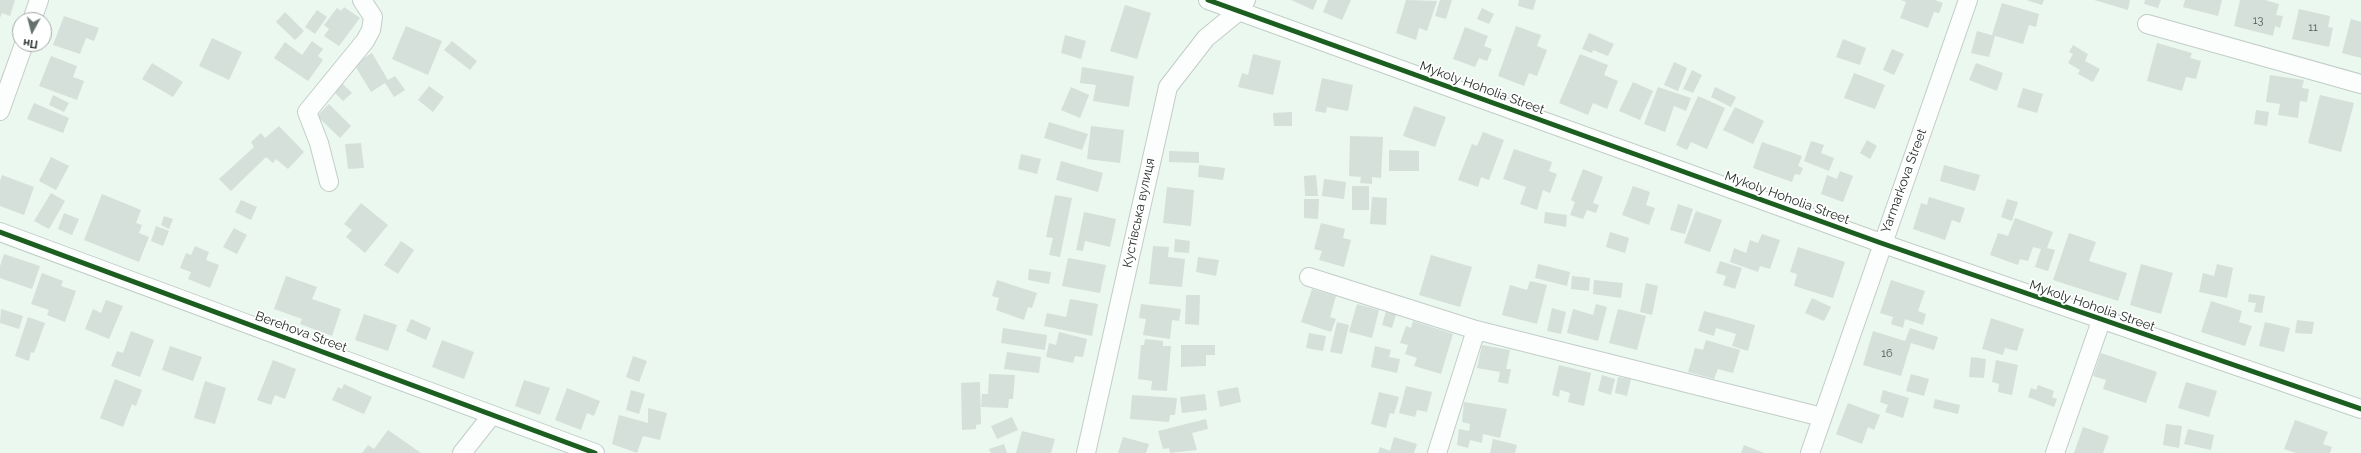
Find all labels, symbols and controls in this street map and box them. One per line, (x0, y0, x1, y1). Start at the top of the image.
north arrow (12, 12, 52, 52)
house number: 13 (2253, 14, 2263, 28)
house number: 11 (2308, 21, 2318, 35)
text: Пн (23, 36, 39, 51)
street label: Mykoly Hoholia Street (1417, 58, 1547, 118)
street label: Yarmarkova Street (1878, 127, 1930, 235)
street label: Кустівська вулиця (1120, 157, 1158, 269)
street label: Mykoly Hoholia Street (1722, 168, 1852, 228)
street label: Mykoly Hoholia Street (2027, 277, 2157, 335)
street label: Berehova Street (253, 308, 349, 356)
house number: 16 (1881, 347, 1893, 361)

